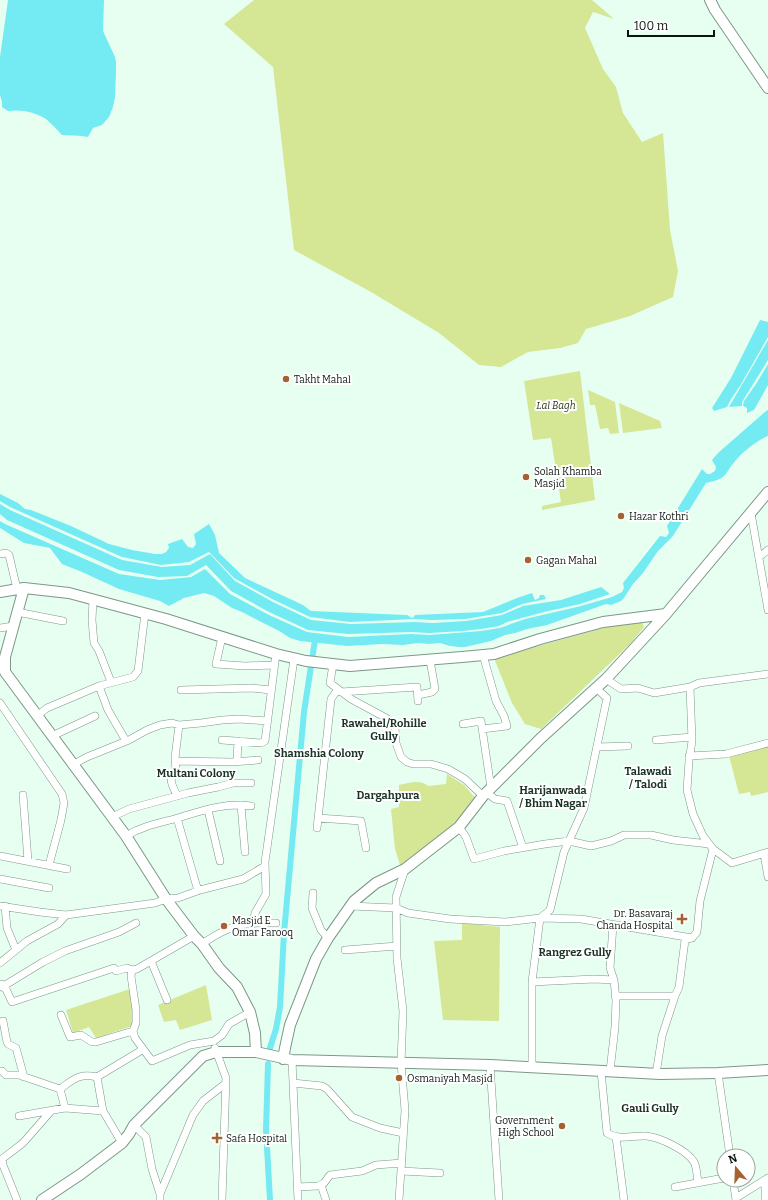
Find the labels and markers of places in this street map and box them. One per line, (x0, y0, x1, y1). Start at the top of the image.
marker: Takht Mahal (281, 374, 291, 384)
place label: Takht Mahal (294, 374, 351, 386)
place label: Solah Khamba Masjid (534, 466, 602, 490)
marker: Solah Khamba Masjid (521, 472, 531, 482)
marker: Hazar Kothri (616, 511, 626, 521)
place label: Hazar Kothri (629, 511, 688, 523)
marker: Gagan Mahal (523, 555, 533, 565)
place label: Gagan Mahal (536, 555, 597, 567)
place label: Dr. Basavaraj Chanda Hospital (596, 908, 673, 932)
marker: Dr. Basavaraj Chanda Hospital (676, 913, 688, 925)
place label: Masjid E Omar Farooq (232, 915, 293, 939)
marker: Masjid E Omar Farooq (219, 921, 229, 931)
marker: Osmaniyah Masjid (394, 1073, 404, 1083)
place label: Osmaniyah Masjid (407, 1073, 493, 1085)
place label: Government High School (495, 1115, 554, 1139)
marker: Government High School (557, 1121, 567, 1131)
marker: Safa Hospital (211, 1132, 223, 1144)
place label: Safa Hospital (226, 1133, 287, 1145)

